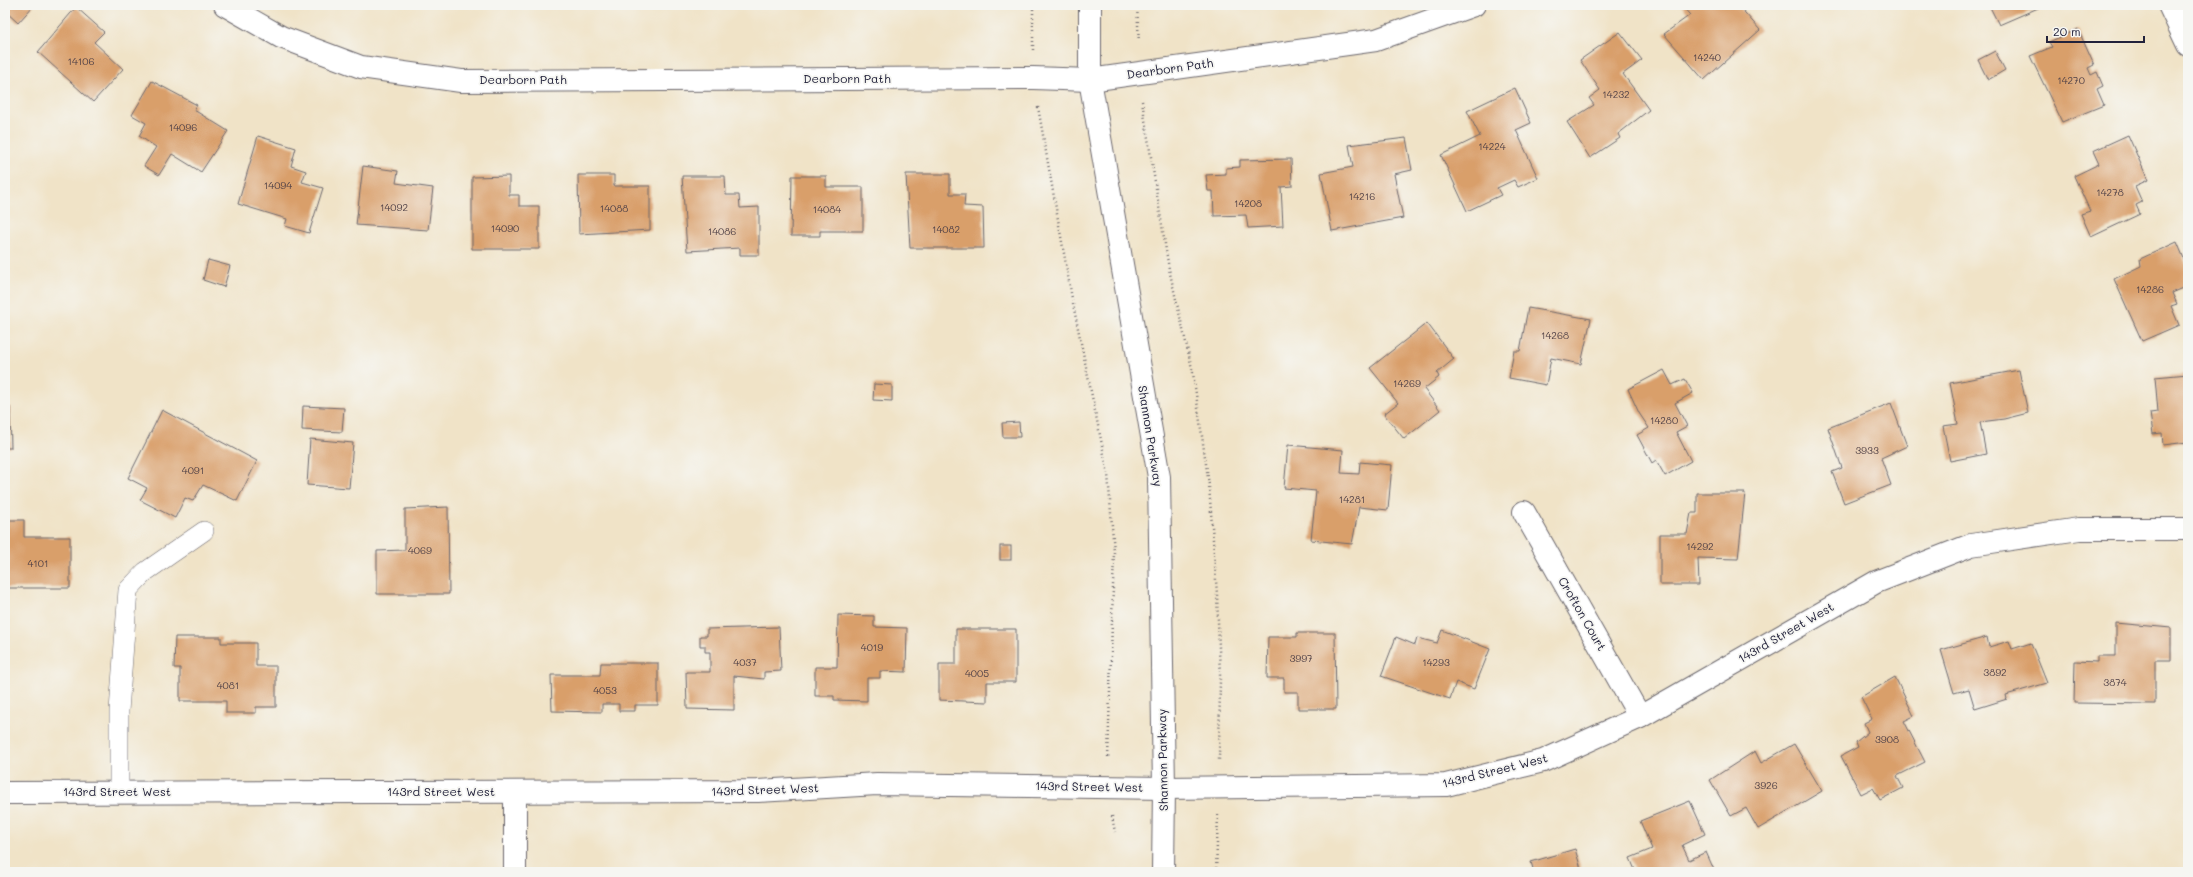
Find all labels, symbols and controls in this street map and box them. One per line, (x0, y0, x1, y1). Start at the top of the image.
scale bar (2047, 18, 2144, 44)
text: 20 m (2053, 23, 2081, 39)
house number: 14240 (1693, 50, 1721, 64)
house number: 14106 (67, 54, 95, 68)
street label: Dearborn Path (1126, 54, 1214, 82)
street label: Dearborn Path (803, 70, 891, 86)
street label: Dearborn Path (479, 71, 567, 87)
house number: 14270 (2057, 73, 2085, 87)
house number: 14232 (1602, 87, 1630, 101)
house number: 14096 (169, 120, 197, 134)
house number: 14224 (1478, 139, 1506, 153)
house number: 14094 (264, 178, 292, 192)
house number: 14278 (2096, 185, 2124, 199)
house number: 14216 (1349, 189, 1375, 203)
house number: 14208 (1234, 196, 1262, 210)
house number: 14092 (380, 200, 408, 214)
house number: 14088 (600, 201, 628, 215)
house number: 14084 (813, 202, 841, 216)
house number: 14090 (491, 221, 519, 235)
house number: 14082 (932, 222, 960, 236)
house number: 14086 (708, 224, 736, 238)
house number: 14286 (2136, 282, 2164, 296)
house number: 14268 (1541, 328, 1569, 342)
house number: 14269 (1393, 376, 1421, 390)
street label: Shannon Parkway (1135, 384, 1167, 488)
house number: 14280 (1650, 413, 1678, 427)
house number: 3933 (1855, 443, 1879, 457)
house number: 4091 (182, 463, 204, 477)
house number: 14281 (1339, 492, 1365, 506)
house number: 14292 (1686, 539, 1714, 553)
house number: 4069 (408, 543, 432, 557)
house number: 4101 (28, 556, 48, 570)
street label: Crofton Court (1555, 574, 1611, 653)
street label: 143rd Street West (1735, 598, 1836, 666)
house number: 4019 (861, 640, 883, 654)
house number: 3997 (1289, 651, 1313, 665)
house number: 4037 (733, 655, 757, 669)
house number: 14293 (1422, 655, 1450, 669)
house number: 3892 (1983, 665, 2007, 679)
house number: 4005 (965, 666, 989, 680)
house number: 3874 (2103, 675, 2127, 689)
house number: 4081 (217, 678, 239, 692)
house number: 4053 (593, 683, 617, 697)
street label: Shannon Parkway (1153, 709, 1171, 811)
house number: 3908 (1875, 732, 1899, 746)
street label: 143rd Street West (1440, 749, 1549, 791)
street label: 143rd Street West (1035, 777, 1143, 795)
house number: 3926 (1754, 778, 1778, 792)
street label: 143rd Street West (711, 779, 819, 799)
street label: 143rd Street West (63, 783, 171, 799)
street label: 143rd Street West (387, 783, 495, 799)

